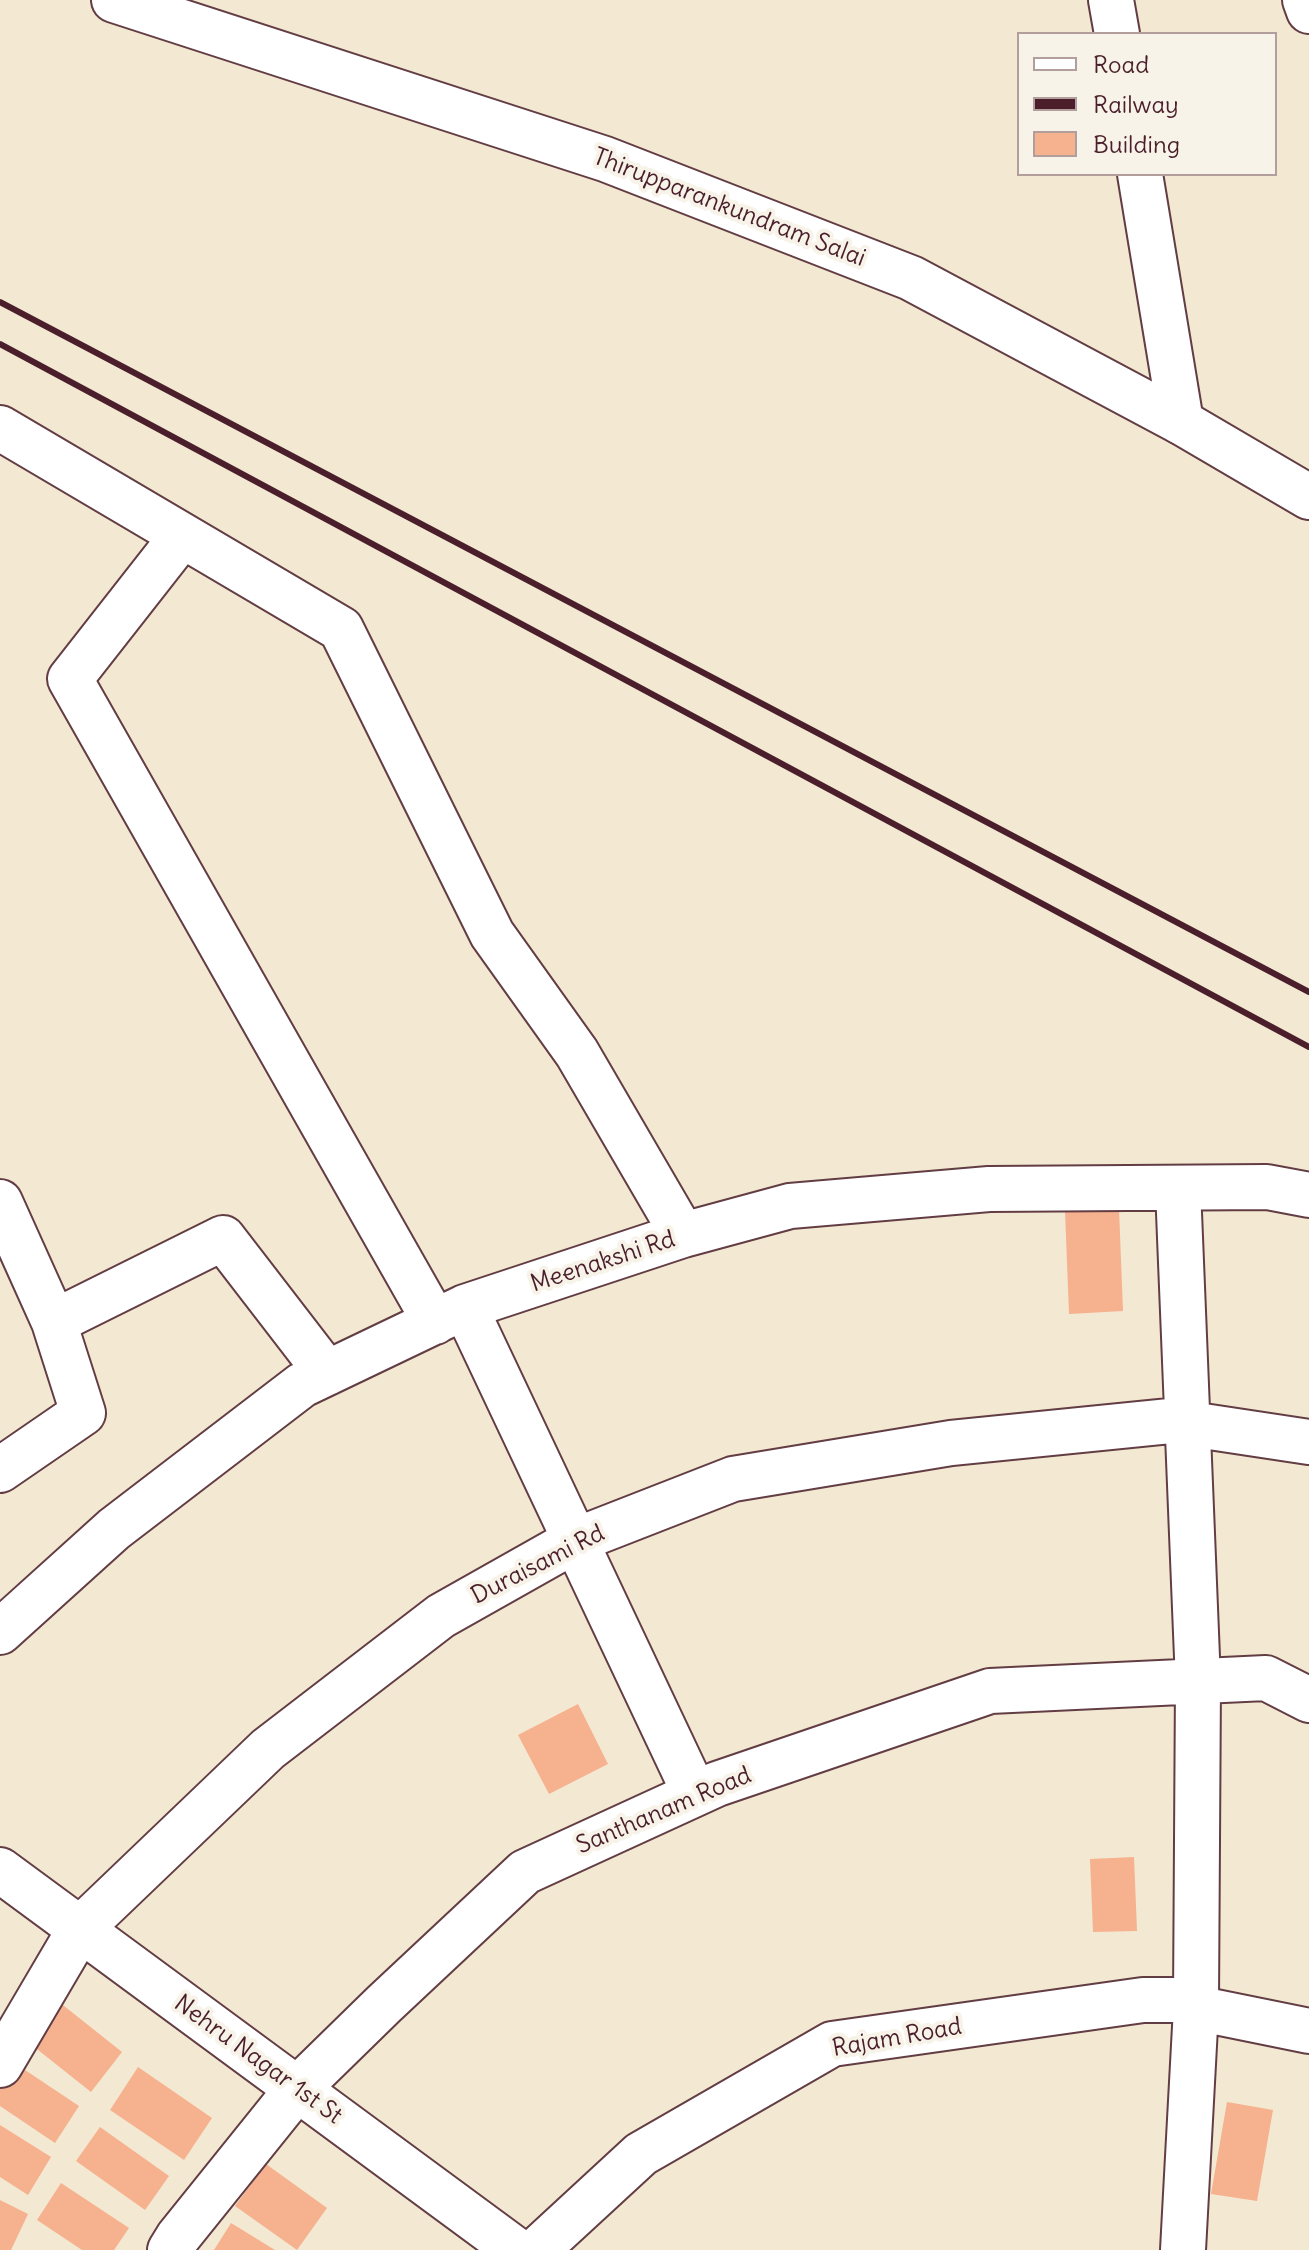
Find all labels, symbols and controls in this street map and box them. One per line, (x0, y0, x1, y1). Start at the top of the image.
legend (1017, 32, 1277, 176)
text: Road (1093, 49, 1149, 79)
text: Railway (1093, 89, 1179, 119)
text: Building (1093, 129, 1180, 159)
street label: Thirupparankundram Salai (589, 143, 869, 273)
street label: Meenakshi Rd (527, 1225, 679, 1299)
street label: Duraisami Rd (467, 1519, 609, 1611)
street label: Santhanam Road (572, 1761, 756, 1861)
street label: Nehru Nagar 1st St (168, 1989, 348, 2131)
street label: Rajam Road (830, 2012, 964, 2064)

